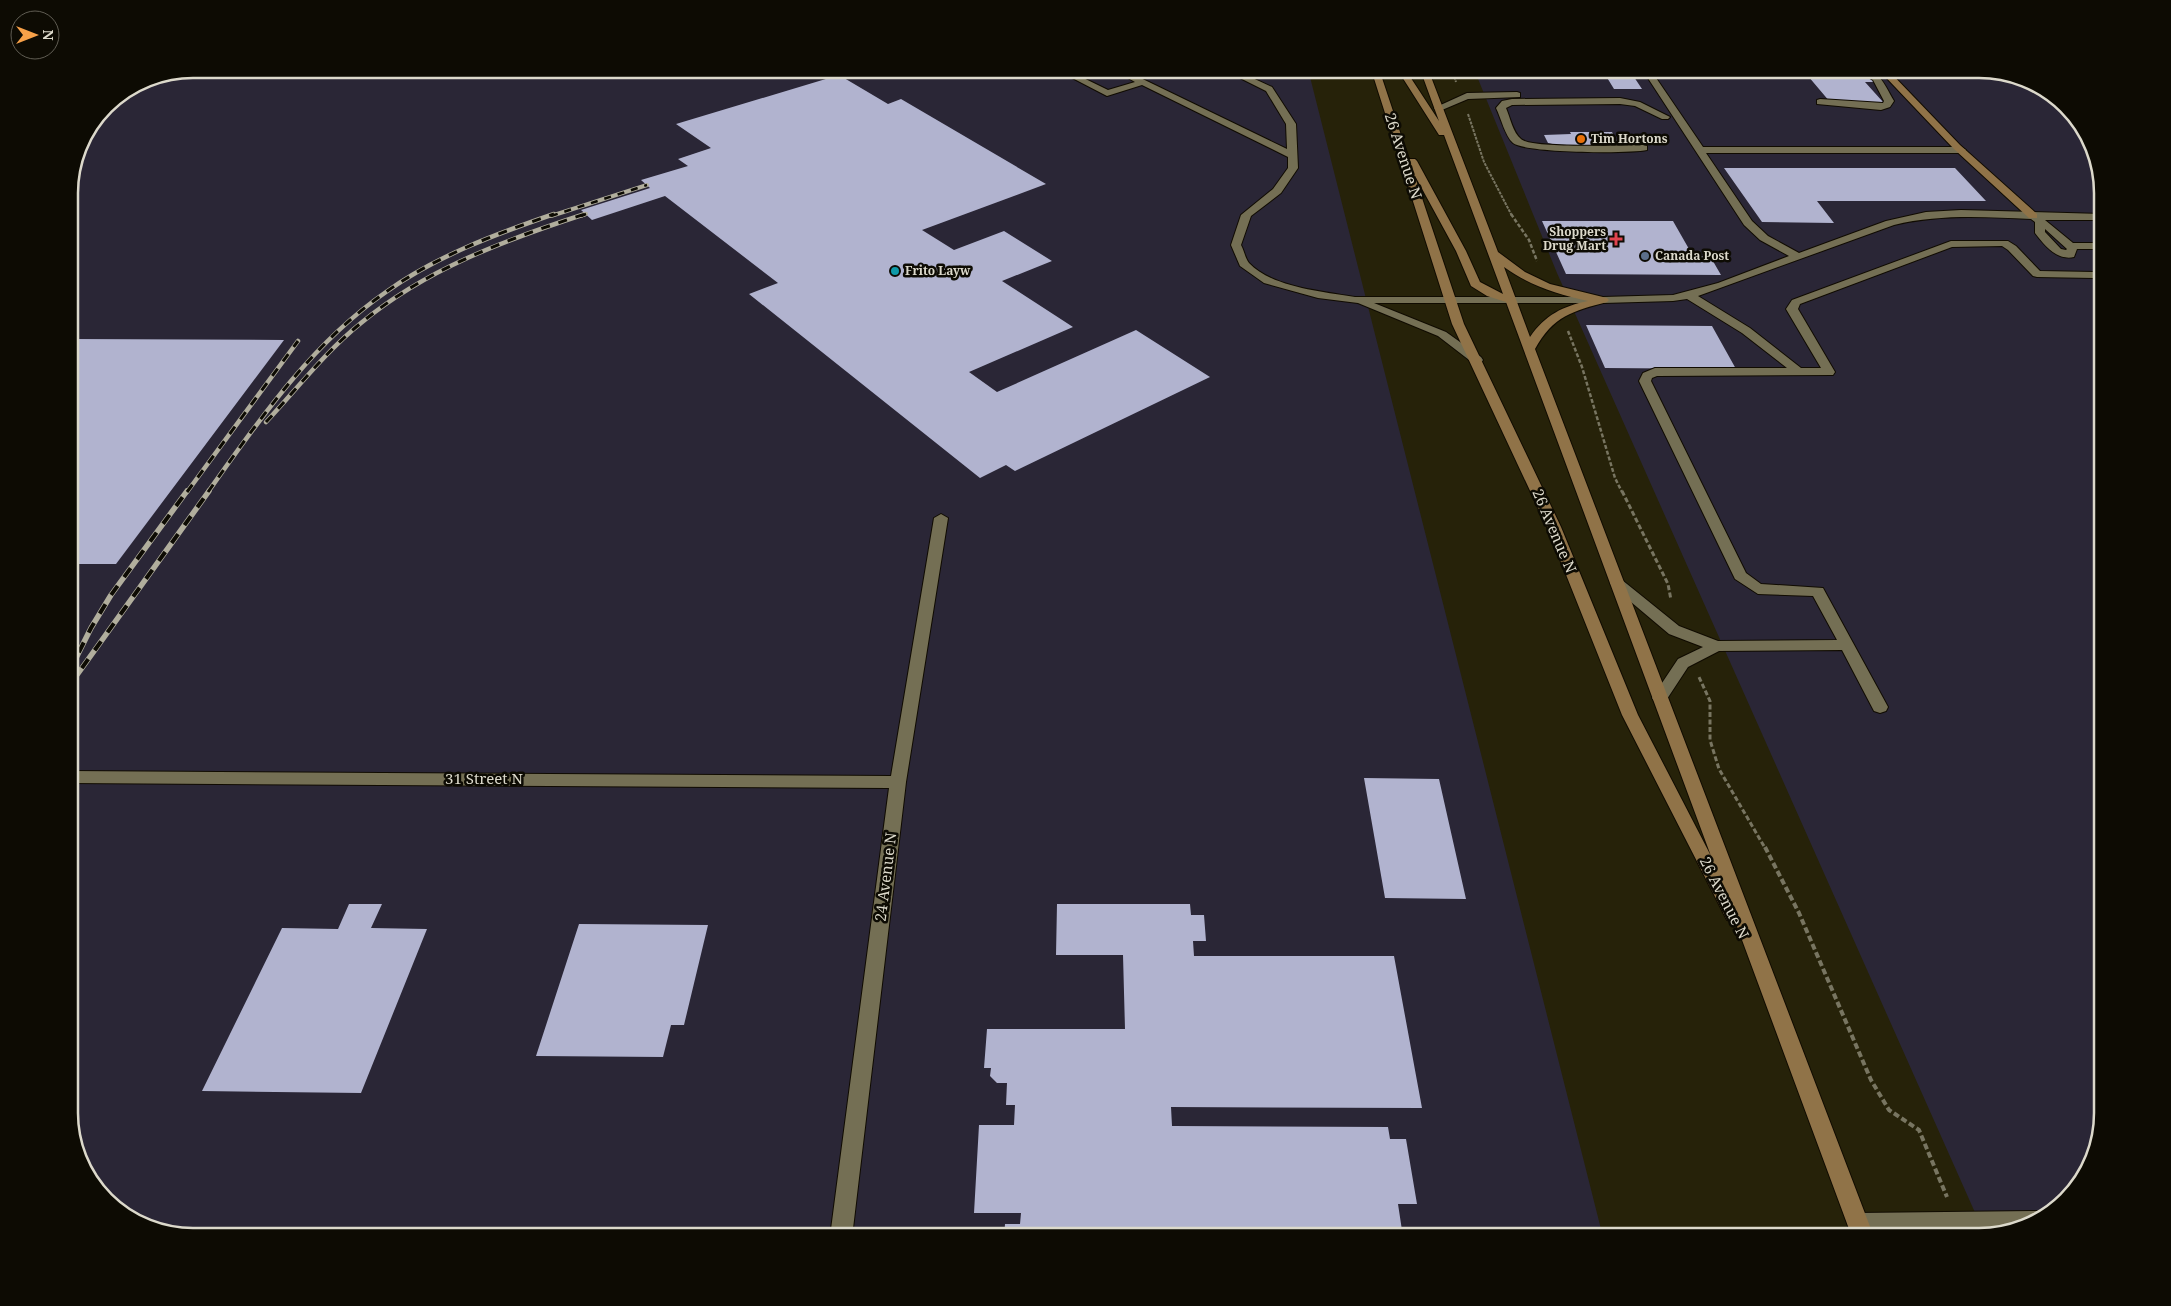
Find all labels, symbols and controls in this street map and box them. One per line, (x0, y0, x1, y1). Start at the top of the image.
north arrow (10, 10, 60, 60)
text: N (39, 29, 58, 41)
street label: 26 Avenue N (1381, 110, 1427, 202)
place label: Tim Hortons (1591, 130, 1668, 147)
marker: Tim Hortons (1575, 133, 1587, 145)
place label: Shoppers Drug Mart (1543, 223, 1606, 254)
marker: Shoppers Drug Mart (1610, 233, 1622, 245)
place label: Canada Post (1655, 247, 1729, 264)
marker: Canada Post (1639, 250, 1651, 262)
place label: Frito Layw (905, 262, 971, 279)
marker: Frito Layw (889, 265, 901, 277)
street label: 26 Avenue N (1528, 485, 1582, 576)
street label: 31 Street N (445, 768, 523, 788)
street label: 24 Avenue N (870, 831, 900, 923)
street label: 26 Avenue N (1696, 853, 1754, 943)

